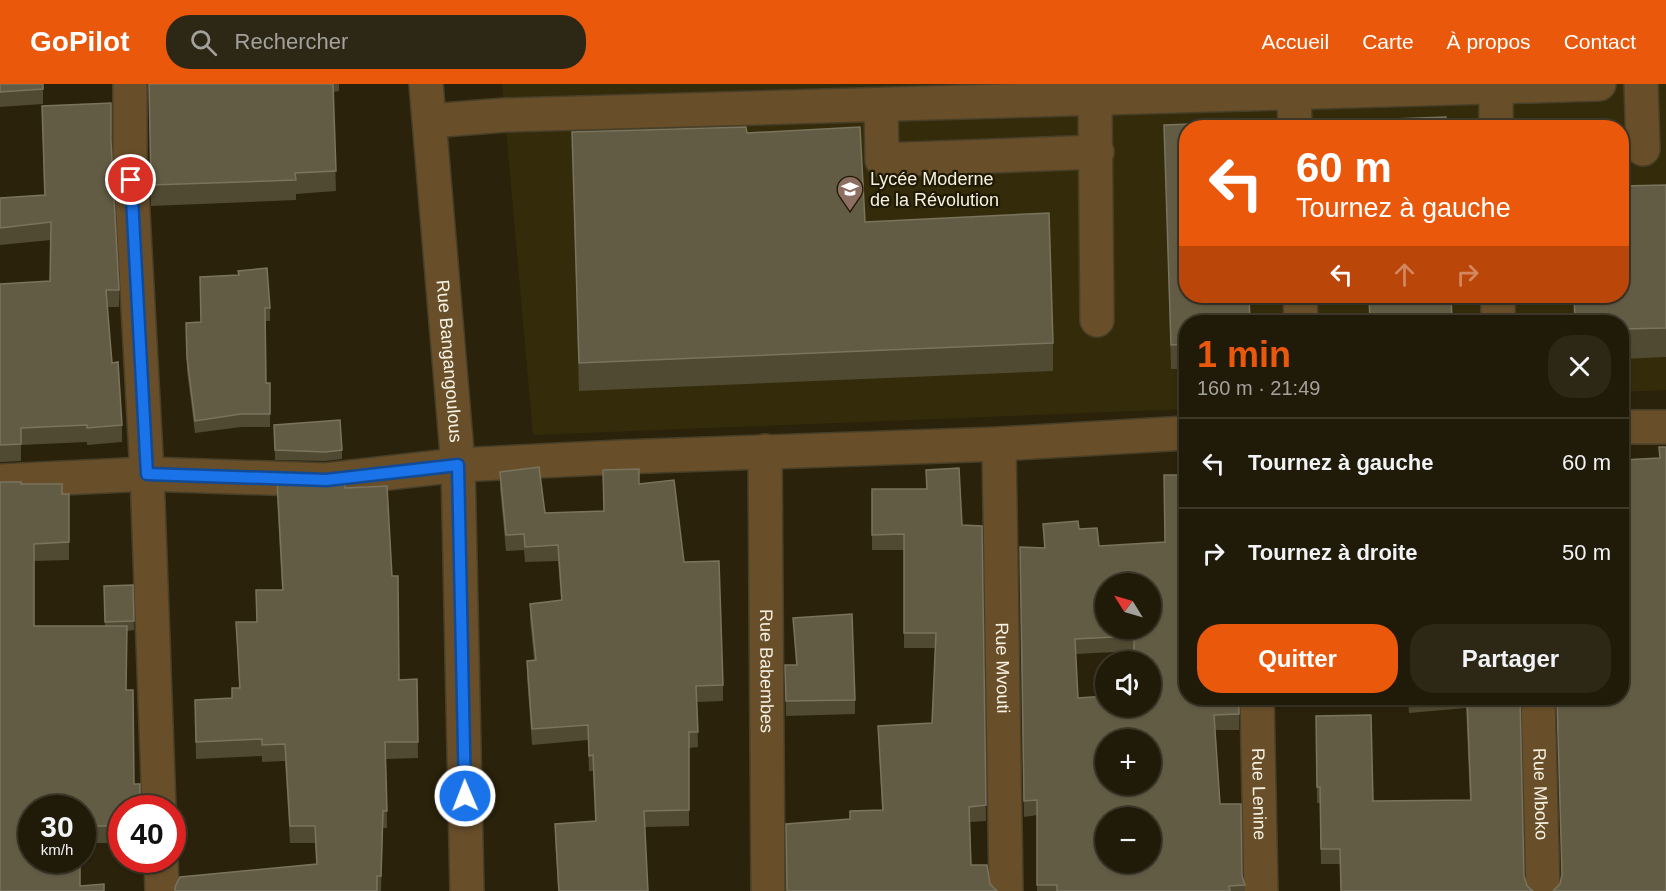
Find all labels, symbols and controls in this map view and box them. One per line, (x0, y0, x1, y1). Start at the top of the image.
search box (166, 15, 586, 69)
text: GoPilot (30, 26, 130, 57)
icon: search (187, 26, 220, 59)
text: Rechercher (235, 29, 348, 54)
text: Accueil (1262, 30, 1329, 53)
text: Carte (1362, 30, 1414, 53)
text: À propos (1447, 30, 1531, 53)
text: Contact (1564, 30, 1636, 53)
icon: left (1197, 144, 1275, 222)
text: 60 m (1296, 144, 1392, 191)
pin (105, 154, 156, 205)
icon: arrive (114, 163, 147, 196)
place label: Lycée Moderne de la Révolution (870, 169, 999, 210)
school or university icon: Lycée Moderne de la Révolution (835, 174, 865, 212)
text: Tournez à gauche (1296, 193, 1511, 223)
icon: left (1325, 258, 1358, 291)
icon: ahead (1388, 258, 1421, 291)
icon: right (1451, 258, 1484, 291)
street label: Rue Bangangoulous (432, 279, 466, 443)
text: 1 min (1197, 334, 1291, 375)
button: close (1548, 335, 1611, 398)
text: 160 m · 21:49 (1197, 377, 1320, 399)
icon: left (1197, 447, 1230, 480)
text: Tournez à gauche (1248, 450, 1433, 475)
text: 60 m (1562, 450, 1611, 475)
icon: right (1197, 537, 1230, 570)
text: Tournez à droite (1248, 540, 1418, 565)
text: 50 m (1562, 540, 1611, 565)
north arrow (1095, 573, 1161, 639)
map controls (1095, 573, 1161, 873)
street label: Rue Babembes (756, 609, 777, 733)
street label: Rue Mvouti (992, 622, 1013, 714)
button: Quitter (1197, 624, 1398, 693)
button: Partager (1410, 624, 1611, 693)
button: sound (1095, 651, 1161, 717)
button: + (1095, 729, 1161, 795)
street label: Rue Lenine (1248, 748, 1270, 840)
street label: Rue Mboko (1529, 748, 1552, 840)
position arrow (433, 764, 497, 828)
speed limit sign: 40 (108, 795, 186, 873)
button: − (1095, 807, 1161, 873)
text: 30 (40, 810, 74, 843)
text: km/h (41, 841, 73, 858)

